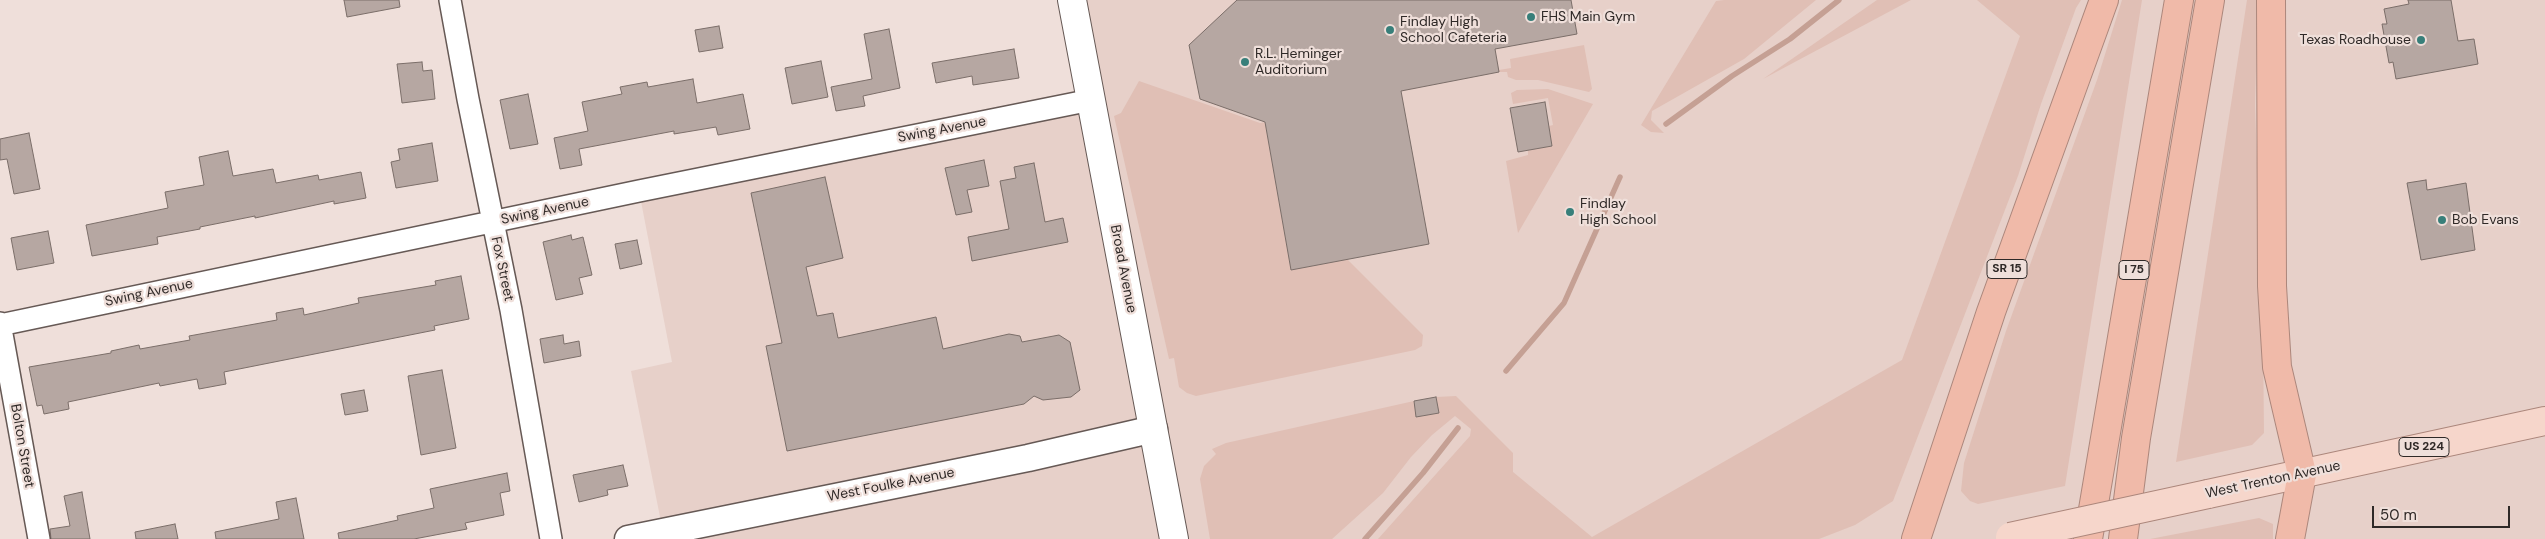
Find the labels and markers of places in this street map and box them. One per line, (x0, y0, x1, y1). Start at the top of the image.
place label: FHS Main Gym (1541, 9, 1635, 25)
marker: FHS Main Gym (1525, 11, 1537, 23)
place label: Findlay High School Cafeteria (1400, 14, 1507, 46)
marker: Findlay High School Cafeteria (1384, 24, 1396, 36)
place label: Texas Roadhouse (2300, 32, 2411, 48)
marker: Texas Roadhouse (2415, 34, 2427, 46)
place label: R.L. Heminger Auditorium (1255, 46, 1342, 78)
marker: R.L. Heminger Auditorium (1239, 56, 1251, 68)
place label: Findlay High School (1580, 196, 1656, 228)
marker: Findlay High School (1564, 206, 1576, 218)
place label: Bob Evans (2452, 212, 2519, 228)
marker: Bob Evans (2436, 214, 2448, 226)

